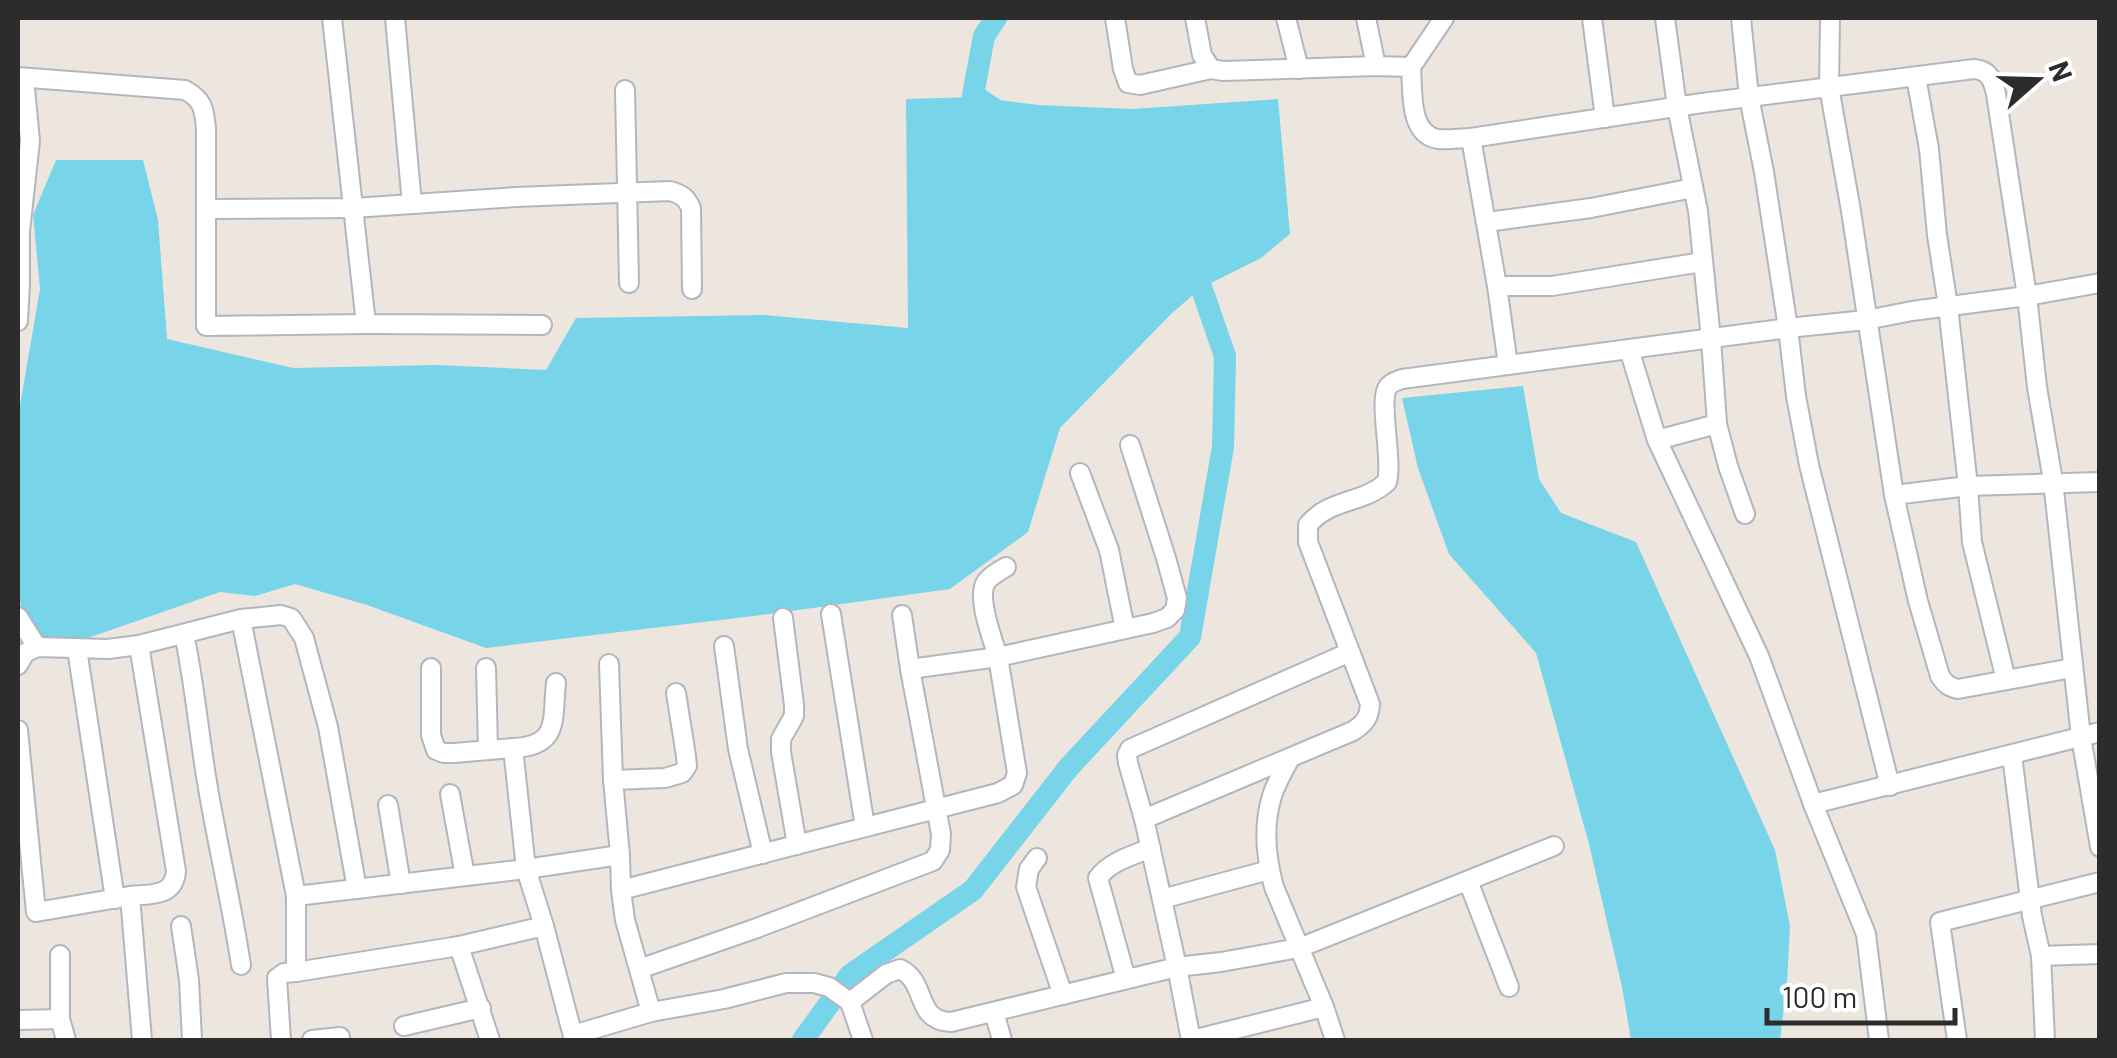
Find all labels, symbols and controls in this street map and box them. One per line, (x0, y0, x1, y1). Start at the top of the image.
north arrow (1987, 30, 2087, 130)
text: N (2042, 57, 2081, 86)
scale bar (1767, 963, 1954, 1025)
text: 100 m (1782, 978, 1857, 1014)

